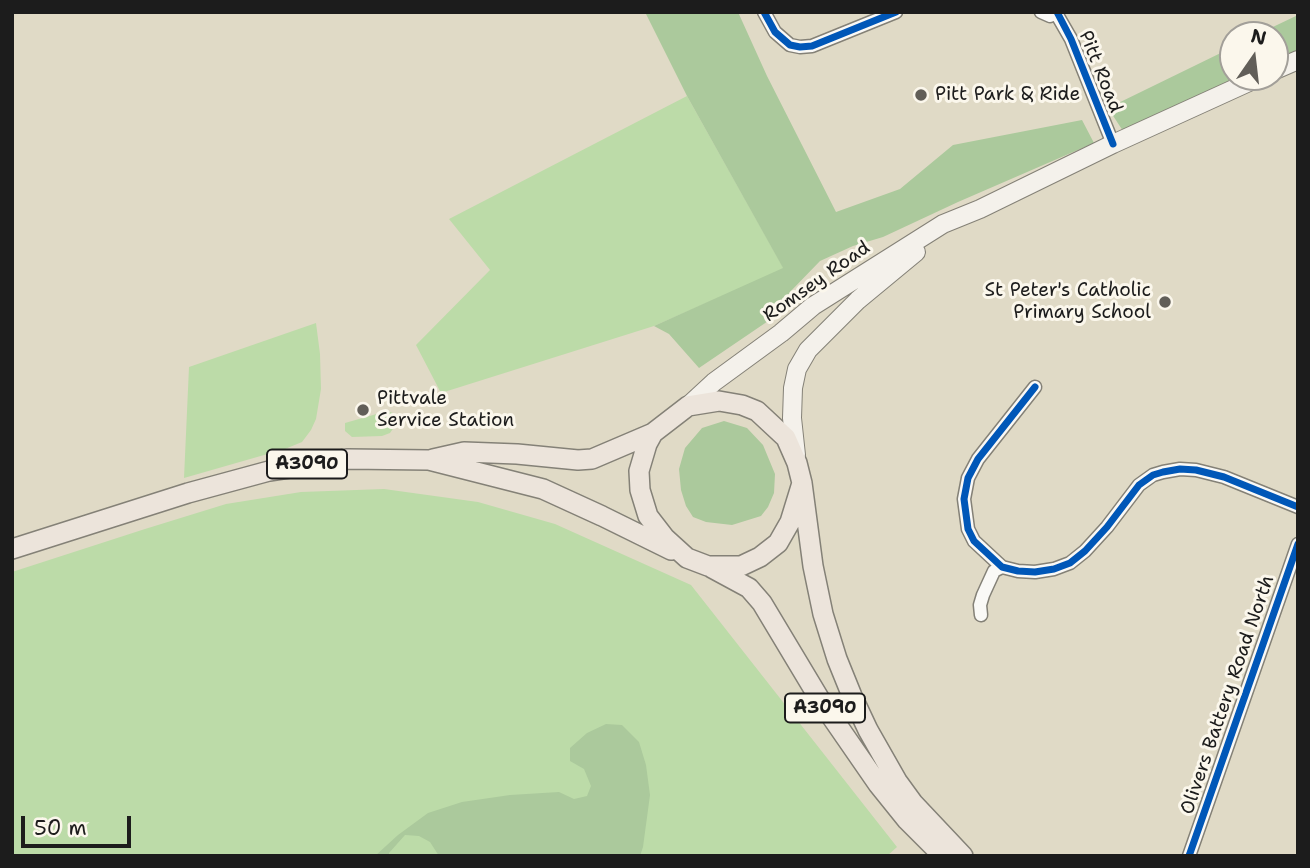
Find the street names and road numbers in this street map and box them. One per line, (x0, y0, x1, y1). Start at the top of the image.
street label: Pitt Road (1073, 28, 1127, 116)
street label: Romsey Road (759, 237, 875, 327)
road number: A3090 (267, 450, 347, 478)
street label: Olivers Battery Road North (1176, 572, 1280, 818)
road number: A3090 (785, 694, 865, 722)

